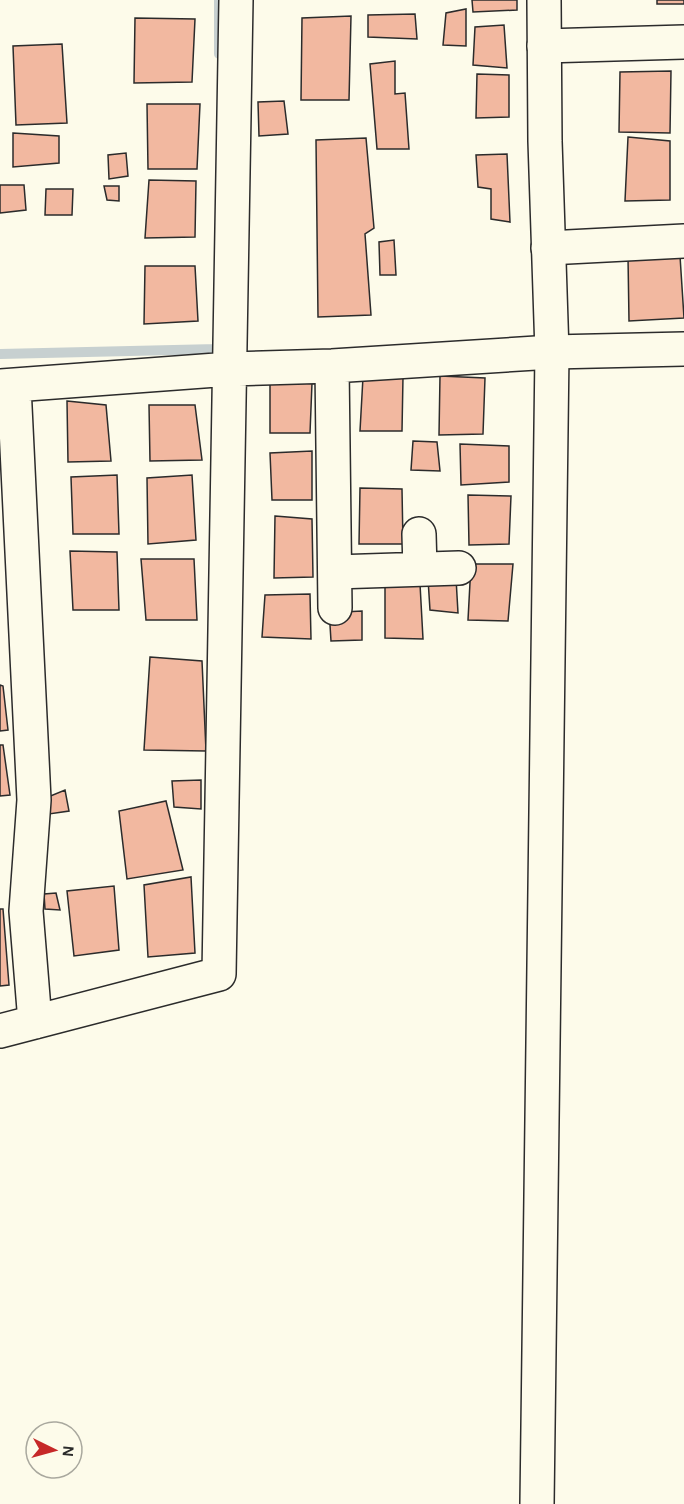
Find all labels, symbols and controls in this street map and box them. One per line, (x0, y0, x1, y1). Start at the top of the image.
north arrow (24, 1420, 84, 1480)
text: N (59, 1445, 76, 1457)

